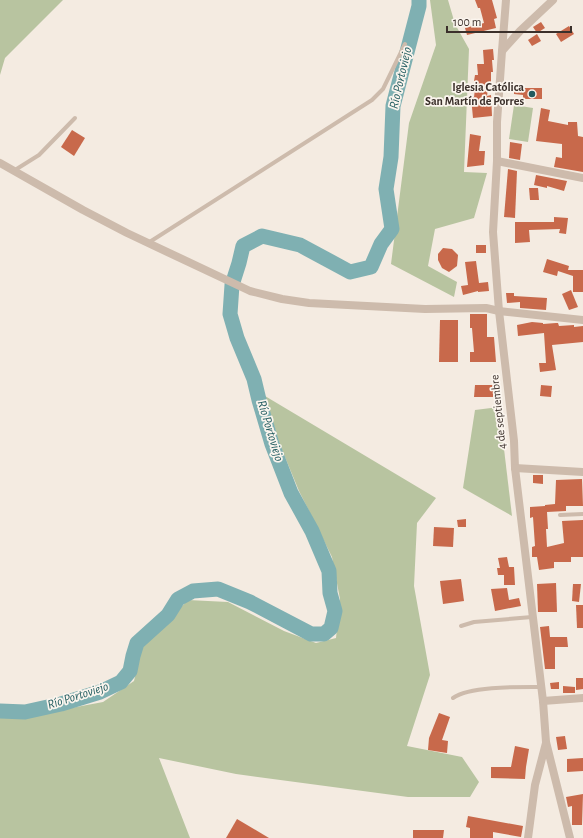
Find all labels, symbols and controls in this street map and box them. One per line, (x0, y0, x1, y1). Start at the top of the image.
scale bar (447, 8, 571, 34)
text: 100 m (453, 16, 481, 28)
water label: Río Portoviejo (388, 46, 414, 110)
place label: Iglesia Católica San Martín de Porres (425, 81, 524, 107)
marker: Iglesia Católica San Martín de Porres (527, 89, 537, 99)
street label: 4 de septiembre (488, 374, 508, 450)
water label: Río Portoviejo (255, 399, 285, 463)
water label: Río Portoviejo (46, 680, 110, 712)

